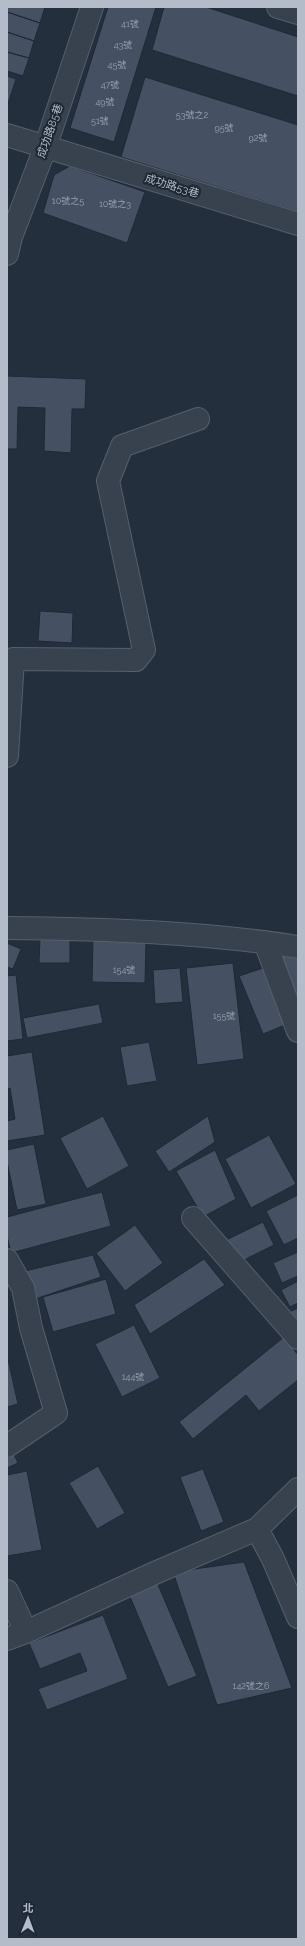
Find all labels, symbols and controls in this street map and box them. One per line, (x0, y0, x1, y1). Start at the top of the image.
house number: 41號 (121, 19, 139, 29)
house number: 43號 (114, 40, 132, 50)
house number: 45號 (108, 60, 126, 70)
house number: 47號 (101, 80, 119, 90)
house number: 49號 (95, 97, 115, 107)
street label: 成功路85巷 (35, 102, 65, 160)
house number: 53號之2 (176, 110, 209, 120)
house number: 51號 (91, 116, 109, 126)
house number: 95號 (214, 123, 234, 133)
house number: 92號 (249, 133, 267, 143)
street label: 成功路53巷 (143, 172, 201, 200)
house number: 10號之5 (52, 196, 84, 206)
house number: 10號之3 (99, 199, 131, 209)
house number: 154號 (113, 965, 135, 975)
house number: 155號 (213, 1011, 235, 1021)
house number: 144號 (122, 1372, 144, 1382)
house number: 142號之6 (233, 1681, 270, 1691)
north arrow (8, 1898, 48, 1938)
text: 北 (23, 1902, 34, 1915)

